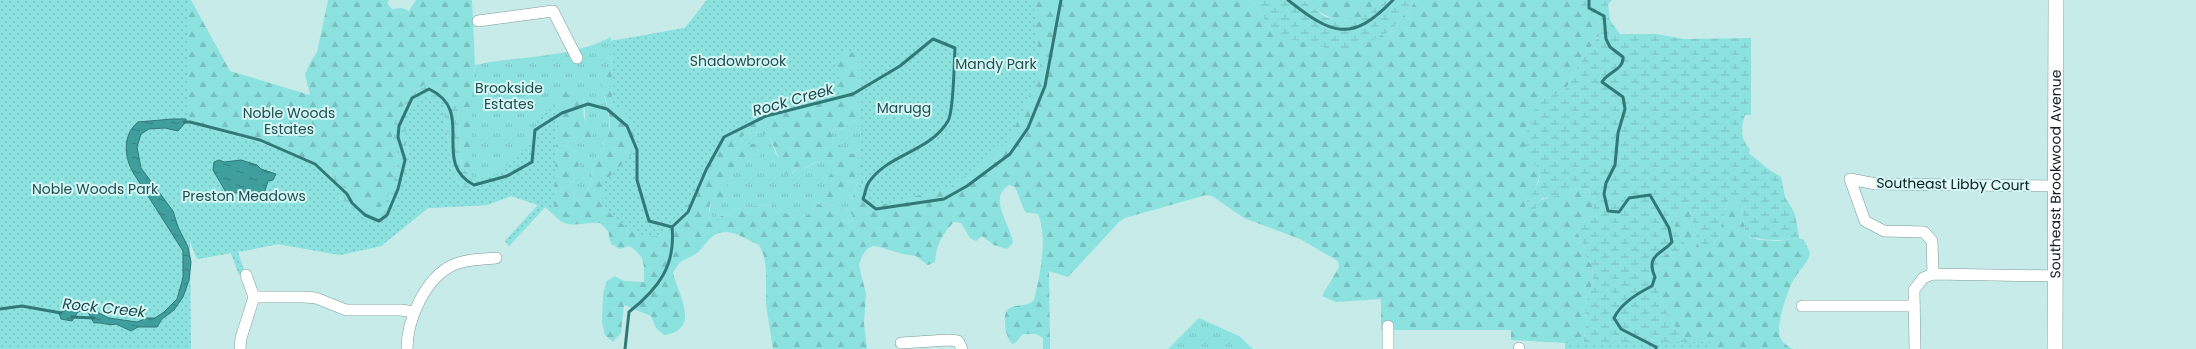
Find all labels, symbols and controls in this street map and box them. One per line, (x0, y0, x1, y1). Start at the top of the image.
park label: Shadowbrook (690, 51, 787, 71)
park label: Mandy Park (955, 54, 1038, 74)
street label: Southeast Brookwood Avenue (2045, 69, 2066, 278)
park label: Brookside Estates (475, 78, 543, 114)
water label: Rock Creek (750, 78, 837, 121)
park label: Marugg (877, 98, 931, 118)
park label: Noble Woods Estates (243, 103, 335, 139)
street label: Southeast Libby Court (1876, 173, 2030, 195)
park label: Noble Woods Park (32, 179, 159, 199)
park label: Preston Meadows (182, 186, 306, 206)
water label: Rock Creek (61, 293, 148, 322)

